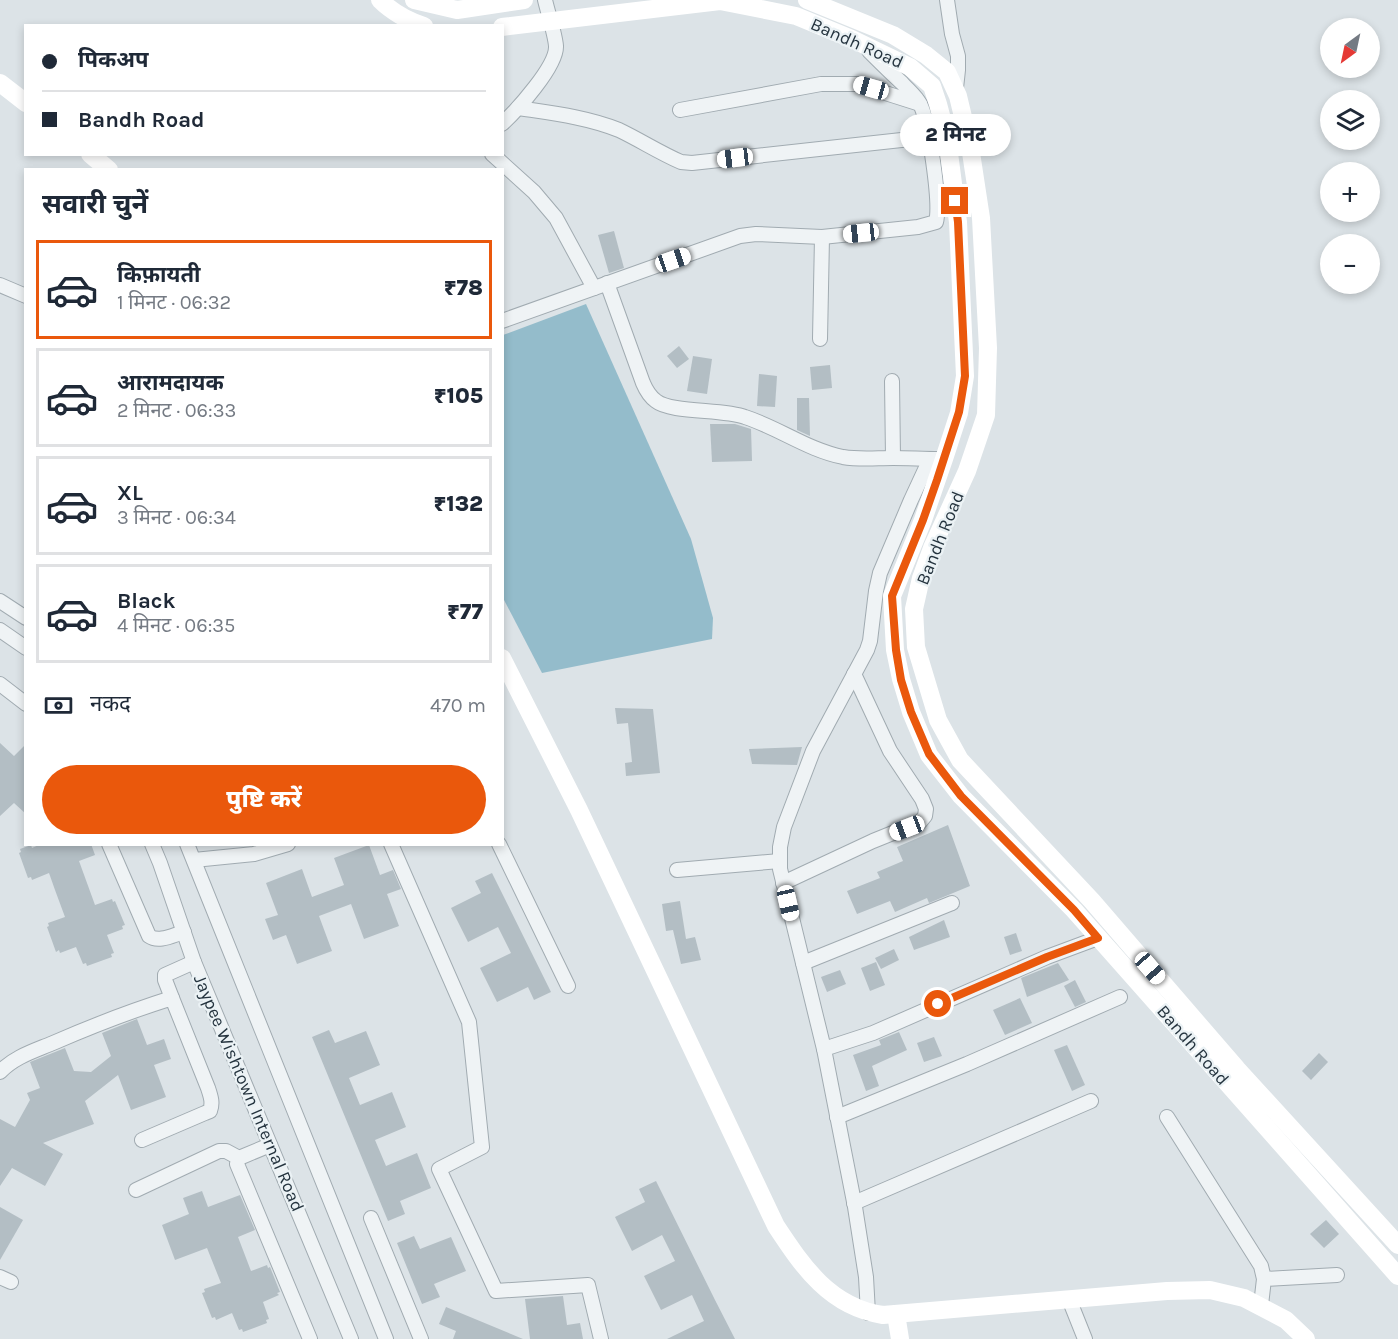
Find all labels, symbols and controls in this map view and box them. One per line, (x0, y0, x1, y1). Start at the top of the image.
street label: Bandh Road (807, 13, 907, 73)
north arrow (1320, 18, 1380, 78)
map controls (1320, 18, 1380, 294)
text: पिकअप (78, 47, 149, 73)
car (851, 74, 891, 102)
button: layers (1320, 90, 1380, 150)
text: Bandh Road (78, 107, 205, 133)
callout: 2 मिनट (900, 114, 1010, 156)
text: 2 मिनट (925, 123, 986, 146)
car (716, 147, 754, 169)
button: + (1320, 162, 1380, 222)
route end (941, 187, 968, 214)
text: सवारी चुनें (42, 188, 148, 220)
car (842, 222, 880, 244)
button: − (1320, 234, 1380, 294)
car (653, 246, 693, 274)
text: किफ़ायती (117, 262, 201, 288)
icon: car (45, 263, 99, 317)
text: ₹78 (444, 275, 483, 301)
text: 1 मिनट · 06:32 (117, 291, 231, 314)
text: आरामदायक (117, 370, 224, 396)
icon: car (45, 371, 99, 425)
text: ₹105 (434, 383, 483, 409)
text: 2 मिनट · 06:33 (117, 399, 236, 422)
icon: car (45, 479, 99, 533)
text: XL (117, 480, 143, 506)
street label: Bandh Road (911, 488, 969, 588)
text: ₹132 (434, 491, 483, 517)
text: 3 मिनट · 06:34 (117, 506, 236, 529)
icon: car (45, 587, 99, 641)
text: Black (117, 588, 176, 614)
text: ₹77 (447, 599, 483, 625)
text: 4 मिनट · 06:35 (117, 614, 235, 637)
icon: cash (42, 689, 75, 722)
text: नकद (90, 691, 131, 717)
text: 470 m (430, 694, 486, 717)
button: पुष्टि करें (42, 765, 486, 834)
car (887, 813, 927, 843)
car (775, 883, 801, 923)
car (1131, 949, 1169, 987)
street label: Jaypee Wishtown Internal Road (189, 971, 309, 1215)
route start (924, 990, 951, 1017)
street label: Bandh Road (1152, 1000, 1234, 1090)

